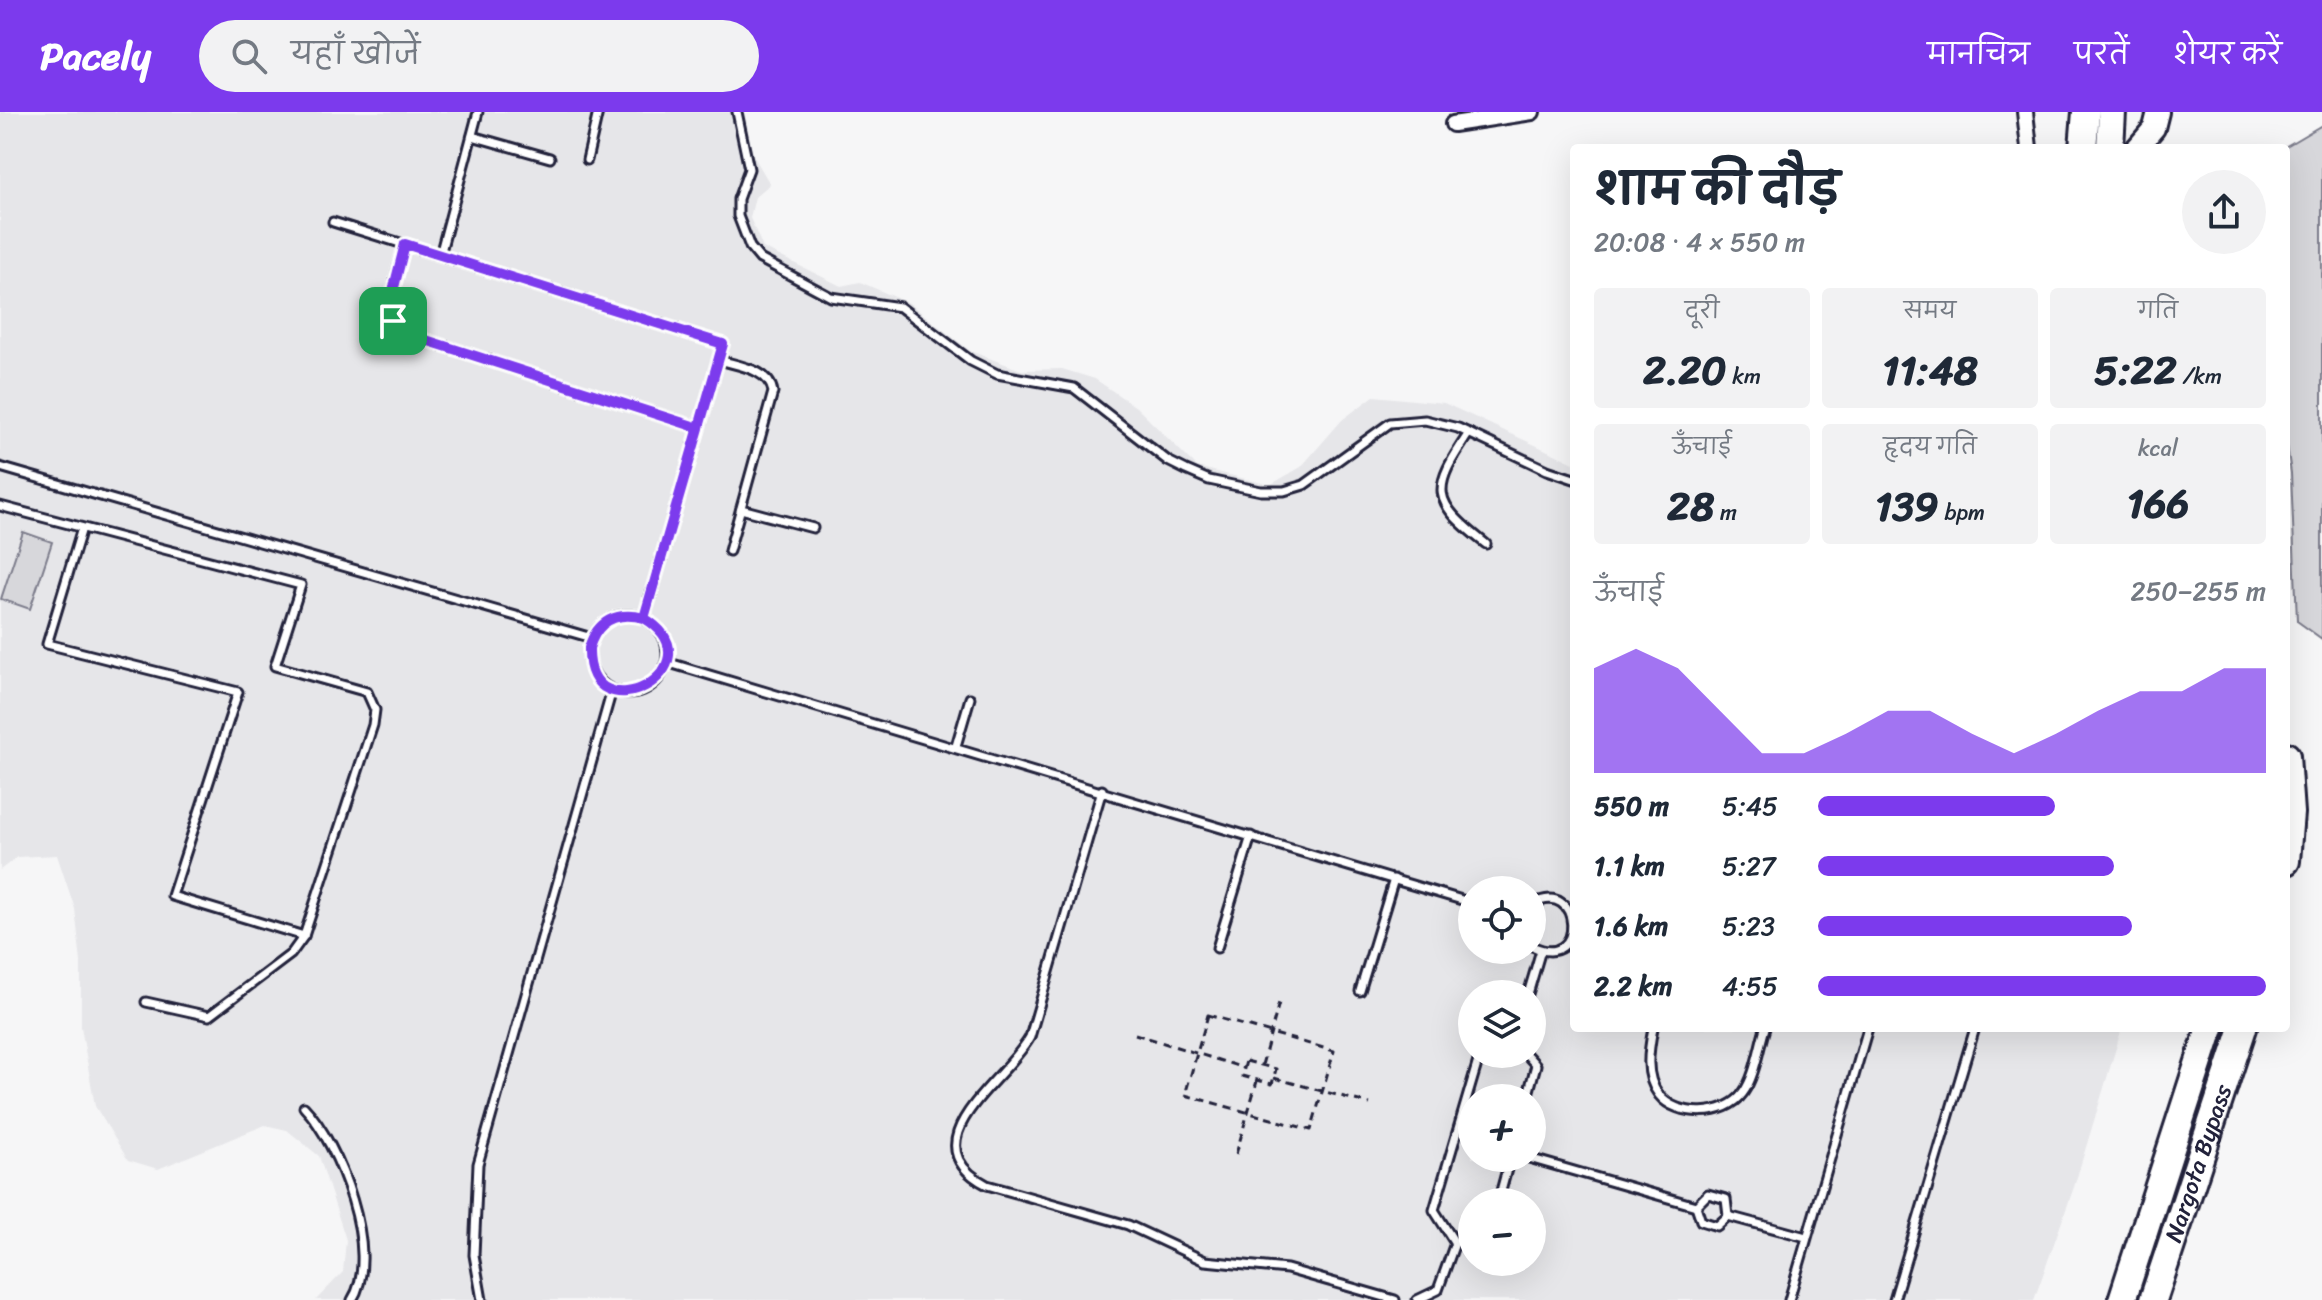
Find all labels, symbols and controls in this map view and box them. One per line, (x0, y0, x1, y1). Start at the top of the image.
search box (199, 20, 759, 92)
text: Pacely (40, 23, 151, 90)
text: यहाँ खोजें (291, 27, 420, 81)
text: मानचित्र (1927, 30, 2030, 79)
text: परतें (2074, 30, 2129, 79)
text: शेयर करें (2173, 30, 2282, 79)
icon: search (227, 34, 271, 78)
text: शाम की दौड़ (1594, 150, 1840, 228)
button: share (2182, 170, 2266, 254)
text: 20:08 · 4 × 550 m (1594, 219, 1805, 265)
pin (359, 287, 427, 355)
text: दूरी (1685, 291, 1719, 330)
text: समय (1904, 291, 1956, 330)
text: गति (2138, 291, 2178, 330)
icon: arrive (371, 299, 415, 343)
text: 2.20 (1643, 335, 1727, 406)
text: 11:48 (1882, 335, 1978, 406)
text: 5:22 (2094, 335, 2177, 406)
text: km (1727, 357, 1761, 396)
text: /km (2177, 357, 2222, 396)
text: ऊँचाई (1672, 427, 1732, 466)
text: हृदय गति (1883, 427, 1977, 466)
text: kcal (2138, 429, 2178, 468)
text: 166 (2127, 468, 2189, 539)
text: 28 (1667, 471, 1714, 542)
text: 139 (1875, 471, 1939, 542)
text: m (1714, 493, 1737, 532)
text: bpm (1939, 493, 1985, 532)
text: 250–255 m (2130, 568, 2266, 614)
text: ऊँचाई (1594, 569, 1664, 615)
text: 550 m (1594, 783, 1669, 829)
text: 5:45 (1722, 783, 1778, 829)
text: 1.1 km (1594, 843, 1665, 889)
text: 5:27 (1722, 843, 1776, 889)
map controls (1458, 876, 1546, 1276)
button: locate (1458, 876, 1546, 964)
text: 1.6 km (1594, 903, 1668, 949)
text: 5:23 (1722, 903, 1775, 949)
text: 2.2 km (1594, 963, 1672, 1009)
text: 4:55 (1722, 963, 1778, 1009)
button: layers (1458, 980, 1546, 1068)
street label: Nargota Bypass (2153, 1078, 2244, 1248)
button: + (1458, 1084, 1546, 1172)
button: − (1458, 1188, 1546, 1276)

